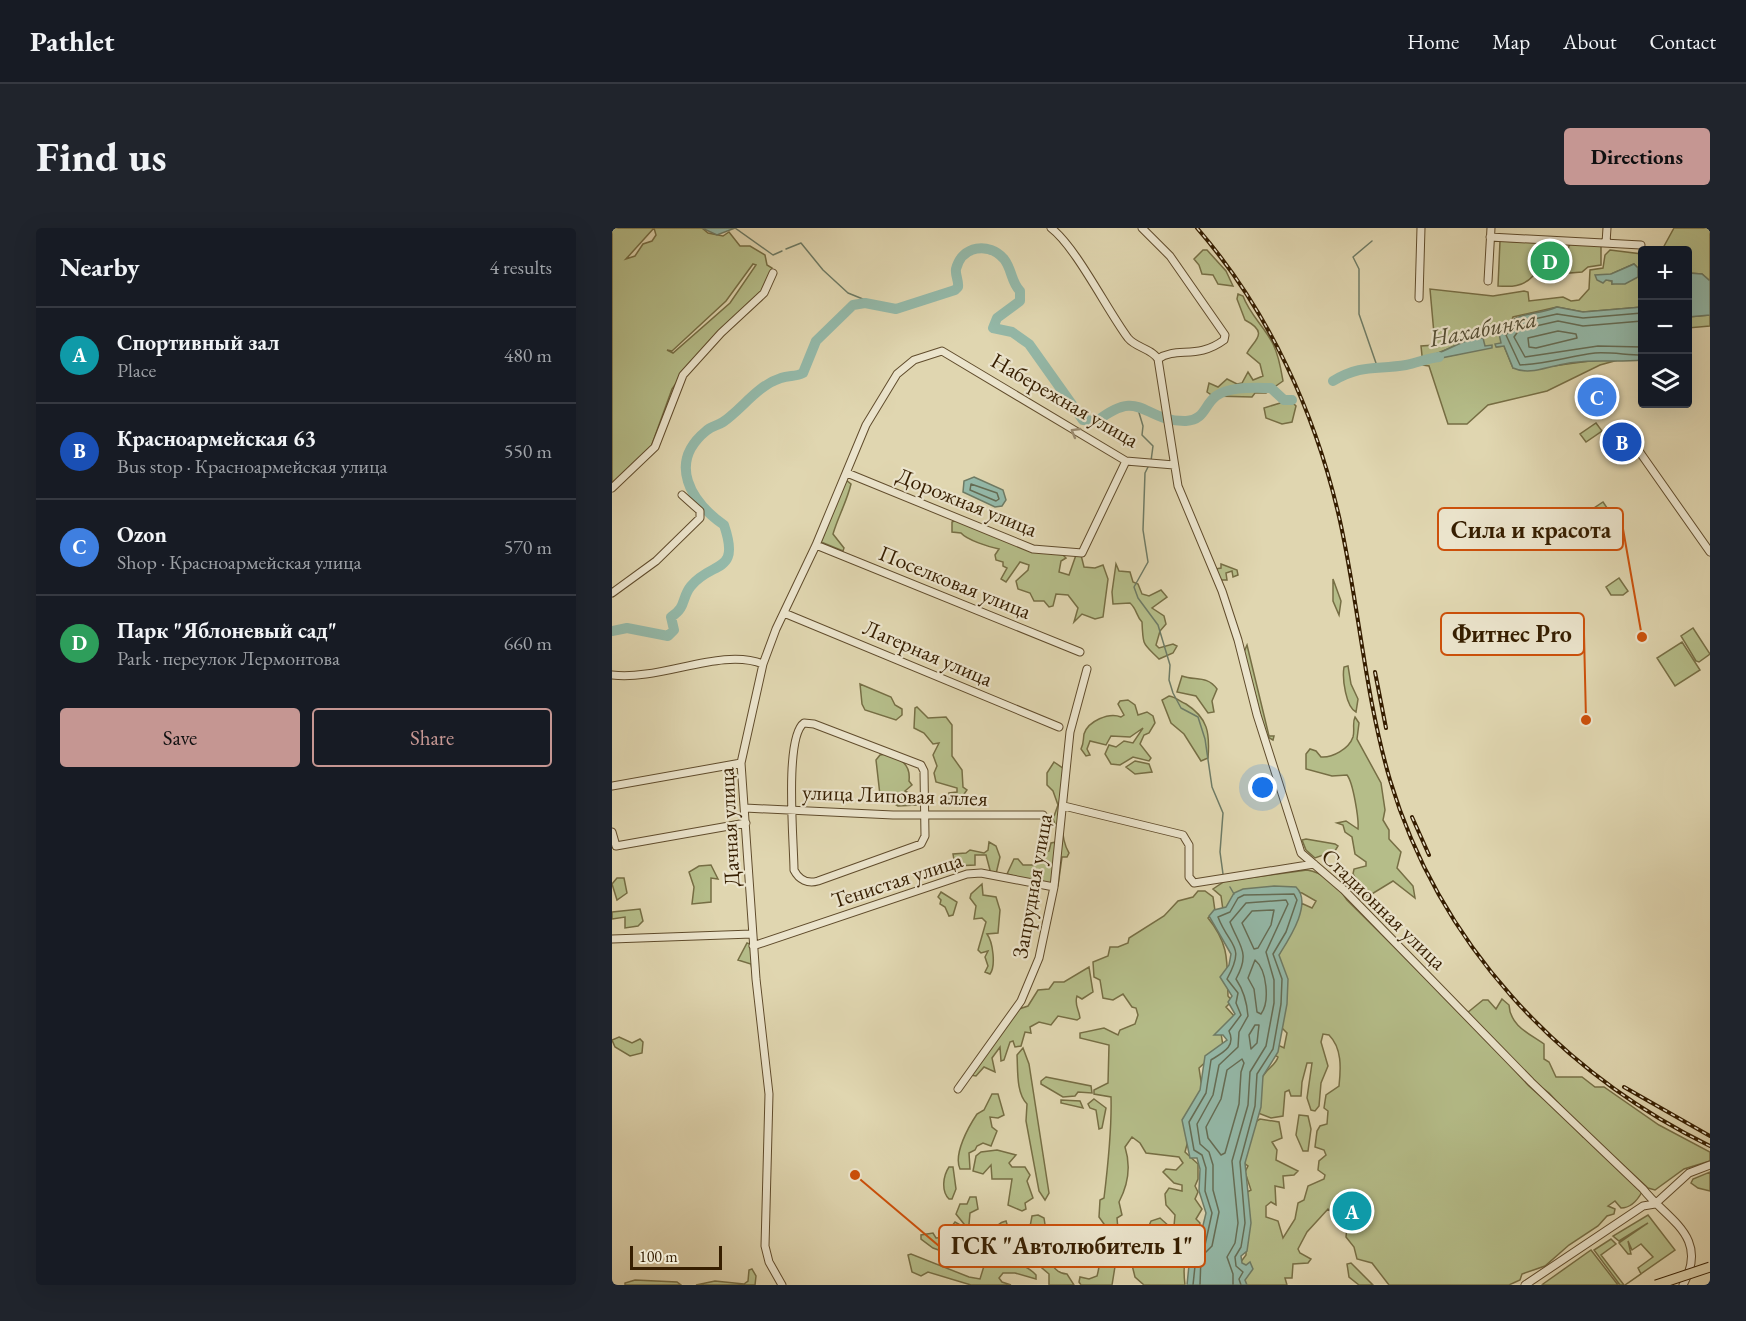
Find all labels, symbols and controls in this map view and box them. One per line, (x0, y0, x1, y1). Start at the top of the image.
text: Pathlet (30, 23, 114, 59)
text: Home (1407, 28, 1459, 55)
text: Map (1492, 28, 1530, 55)
text: About (1563, 28, 1616, 55)
text: Contact (1649, 28, 1716, 55)
button: Directions (1564, 128, 1710, 185)
text: Find us (36, 129, 167, 184)
pin: D (1530, 238, 1570, 284)
map controls (1638, 246, 1692, 408)
button: + (1638, 246, 1692, 300)
text: Nearby (60, 250, 140, 284)
text: 4 results (489, 254, 552, 280)
button: − (1638, 300, 1692, 354)
water label: Нахабинка (1426, 302, 1539, 354)
text: Спортивный зал (117, 328, 279, 357)
text: A (72, 342, 87, 368)
text: 480 m (504, 342, 552, 368)
street label: Набережная улица (986, 346, 1144, 454)
button: layers (1638, 354, 1692, 408)
text: Place (117, 357, 156, 383)
pin: C (1578, 374, 1616, 420)
pin: B (1602, 420, 1642, 464)
text: Красноармейская 63 (117, 424, 316, 453)
one-way arrow (1071, 428, 1081, 439)
text: B (73, 438, 86, 464)
text: 550 m (504, 438, 552, 464)
text: Bus stop · Красноармейская улица (117, 453, 387, 479)
street label: Дорожная улица (892, 461, 1042, 544)
callout: Сила и красота (1438, 508, 1623, 550)
text: Сила и красота (1451, 514, 1612, 545)
text: Ozon (117, 520, 167, 549)
text: C (72, 534, 87, 560)
text: 570 m (504, 534, 552, 560)
street label: Поселковая улица (875, 538, 1035, 626)
text: Shop · Красноармейская улица (117, 549, 362, 575)
street label: Лагерная улица (859, 613, 997, 693)
callout: Фитнес Pro (1441, 613, 1584, 655)
text: Парк "Яблоневый сад" (117, 616, 337, 645)
text: Фитнес Pro (1452, 618, 1572, 649)
text: D (72, 630, 87, 656)
text: 660 m (504, 630, 552, 656)
text: Park · переулок Лермонтова (117, 645, 340, 671)
button: Save (60, 708, 300, 767)
button: Share (312, 708, 552, 767)
street label: Дачная улица (711, 766, 747, 887)
your location (1248, 773, 1277, 802)
street label: улица Липовая аллея (802, 777, 988, 813)
street label: Запрудная улица (1005, 811, 1059, 961)
street label: Стадионная улица (1315, 842, 1453, 976)
street label: Тенистая улица (828, 845, 967, 915)
pin: A (1332, 1188, 1372, 1234)
callout: ГСК "Автолюбитель 1" (939, 1225, 1205, 1267)
text: ГСК "Автолюбитель 1" (951, 1230, 1193, 1261)
scale bar (630, 1243, 722, 1270)
text: 100 m (639, 1246, 678, 1267)

